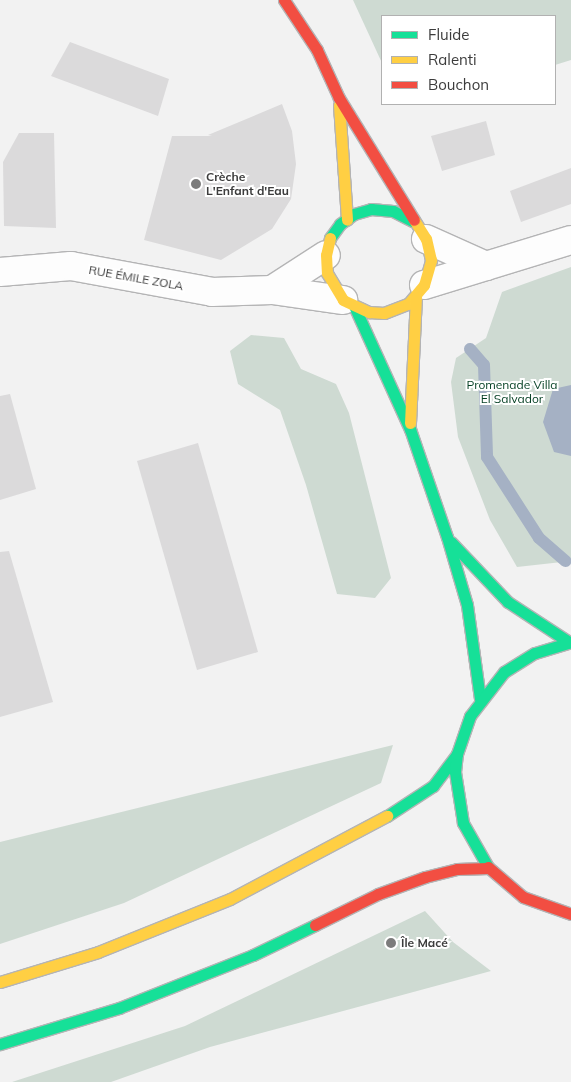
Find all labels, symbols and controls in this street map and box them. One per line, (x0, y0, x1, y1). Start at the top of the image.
legend (381, 15, 556, 105)
text: Fluide (428, 25, 469, 44)
text: Ralenti (428, 50, 477, 69)
text: Bouchon (428, 75, 489, 94)
place label: Crèche L'Enfant d'Eau (206, 170, 289, 198)
marker: Crèche L'Enfant d'Eau (190, 178, 202, 190)
street label: RUE ÉMILE ZOLA (88, 263, 184, 293)
park label: Promenade Villa El Salvador (466, 378, 558, 406)
place label: Île Macé (401, 936, 448, 950)
marker: Île Macé (385, 937, 397, 949)

